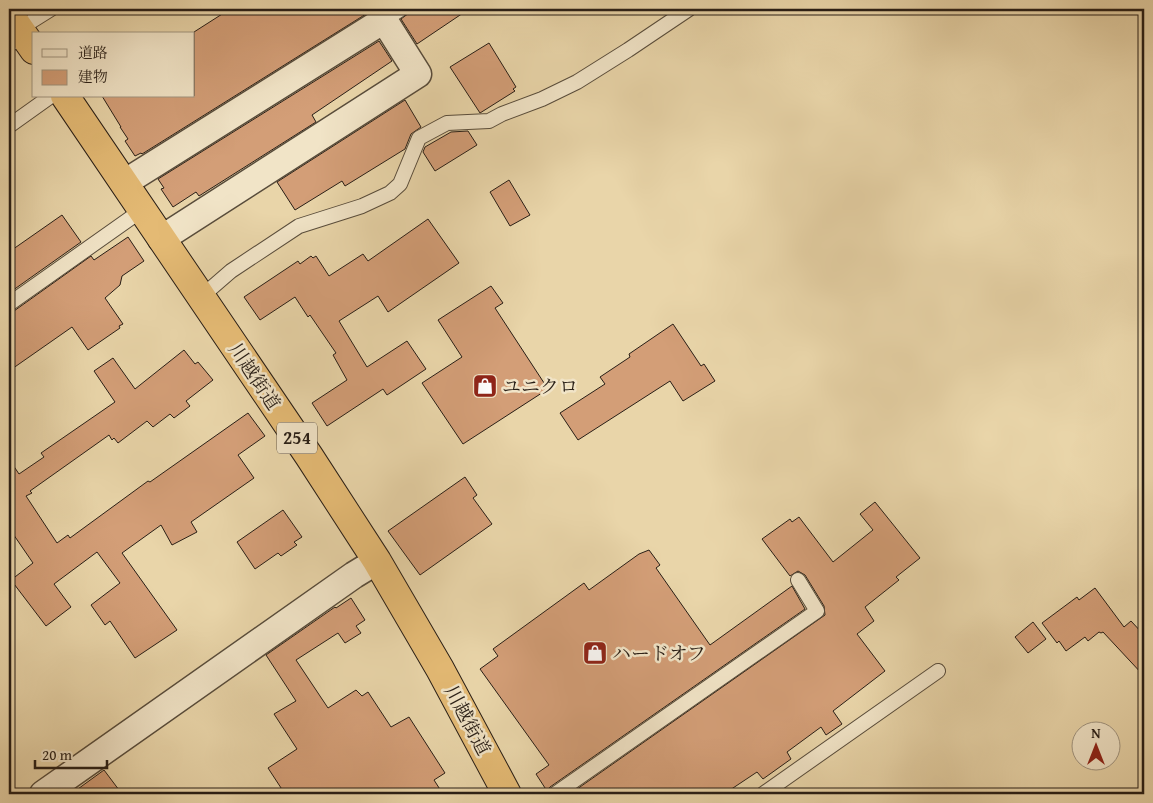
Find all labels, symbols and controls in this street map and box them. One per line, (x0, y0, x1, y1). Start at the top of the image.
legend (32, 32, 195, 98)
text: 道路 (78, 42, 108, 63)
text: 建物 (78, 66, 108, 87)
street label: 川越街道 (222, 337, 288, 415)
place label: ユニクロ (502, 372, 578, 400)
shop icon: ユニクロ (472, 373, 498, 399)
road number: 254 (277, 422, 317, 453)
place label: ハードオフ (612, 639, 706, 667)
shop icon: ハードオフ (582, 640, 608, 666)
street label: 川越街道 (438, 680, 498, 760)
north arrow (1070, 720, 1120, 770)
text: N (1091, 723, 1101, 743)
scale bar (35, 738, 108, 770)
text: 20 m (42, 744, 73, 765)

